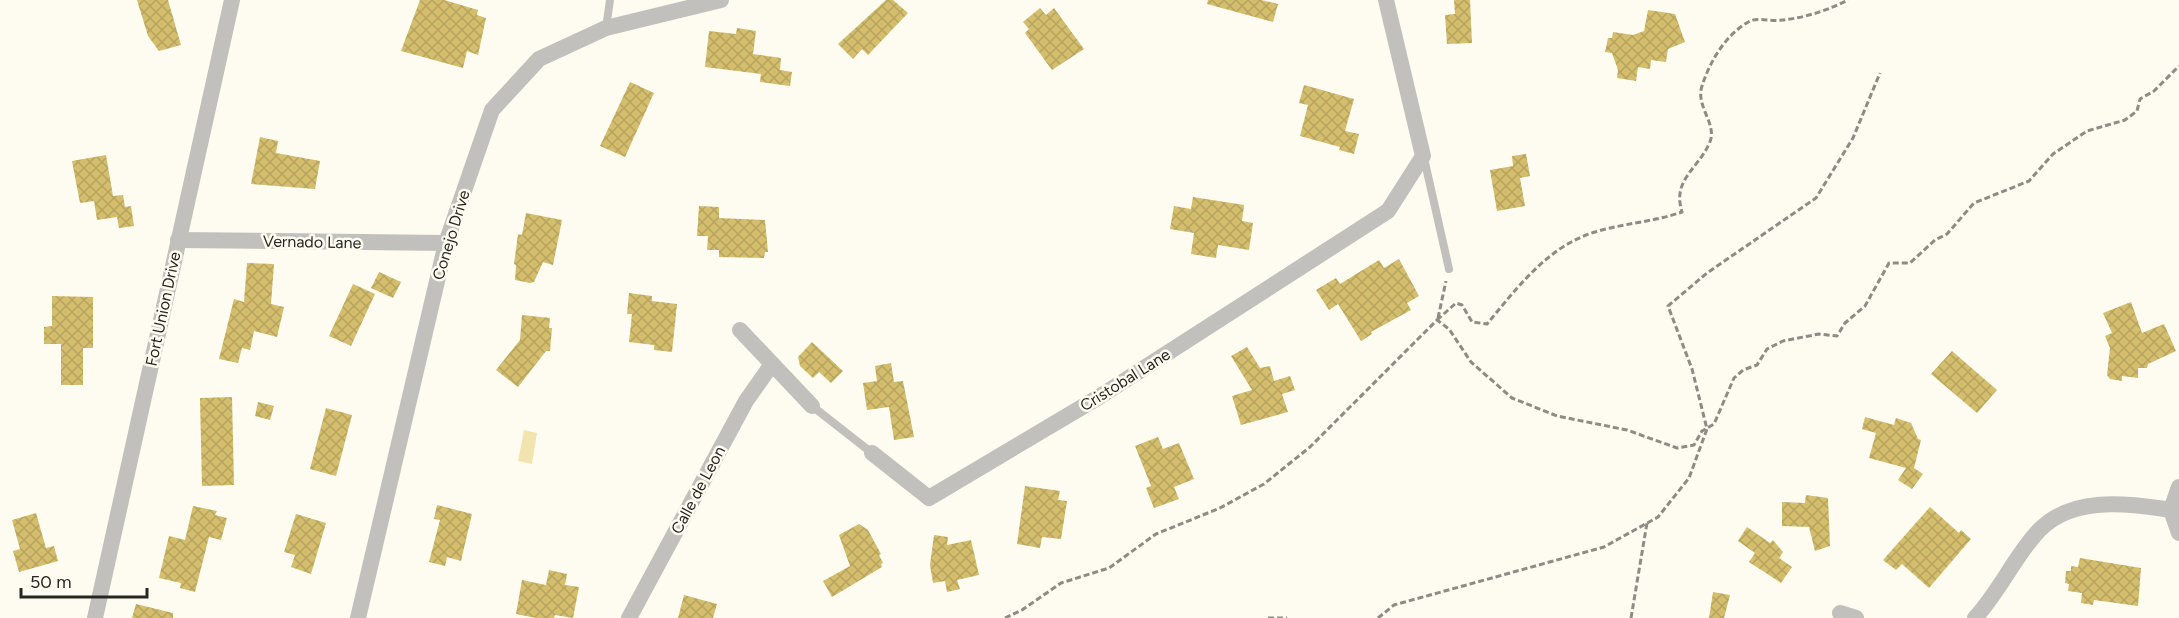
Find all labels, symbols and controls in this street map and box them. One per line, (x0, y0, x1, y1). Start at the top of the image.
street label: Conejo Drive (428, 187, 474, 282)
street label: Vernado Lane (263, 232, 362, 252)
street label: Fort Union Drive (142, 250, 184, 368)
street label: Cristobal Lane (1076, 345, 1174, 415)
street label: Calle de Leon (667, 443, 729, 537)
scale bar (21, 561, 147, 599)
text: 50 m (30, 571, 72, 593)

